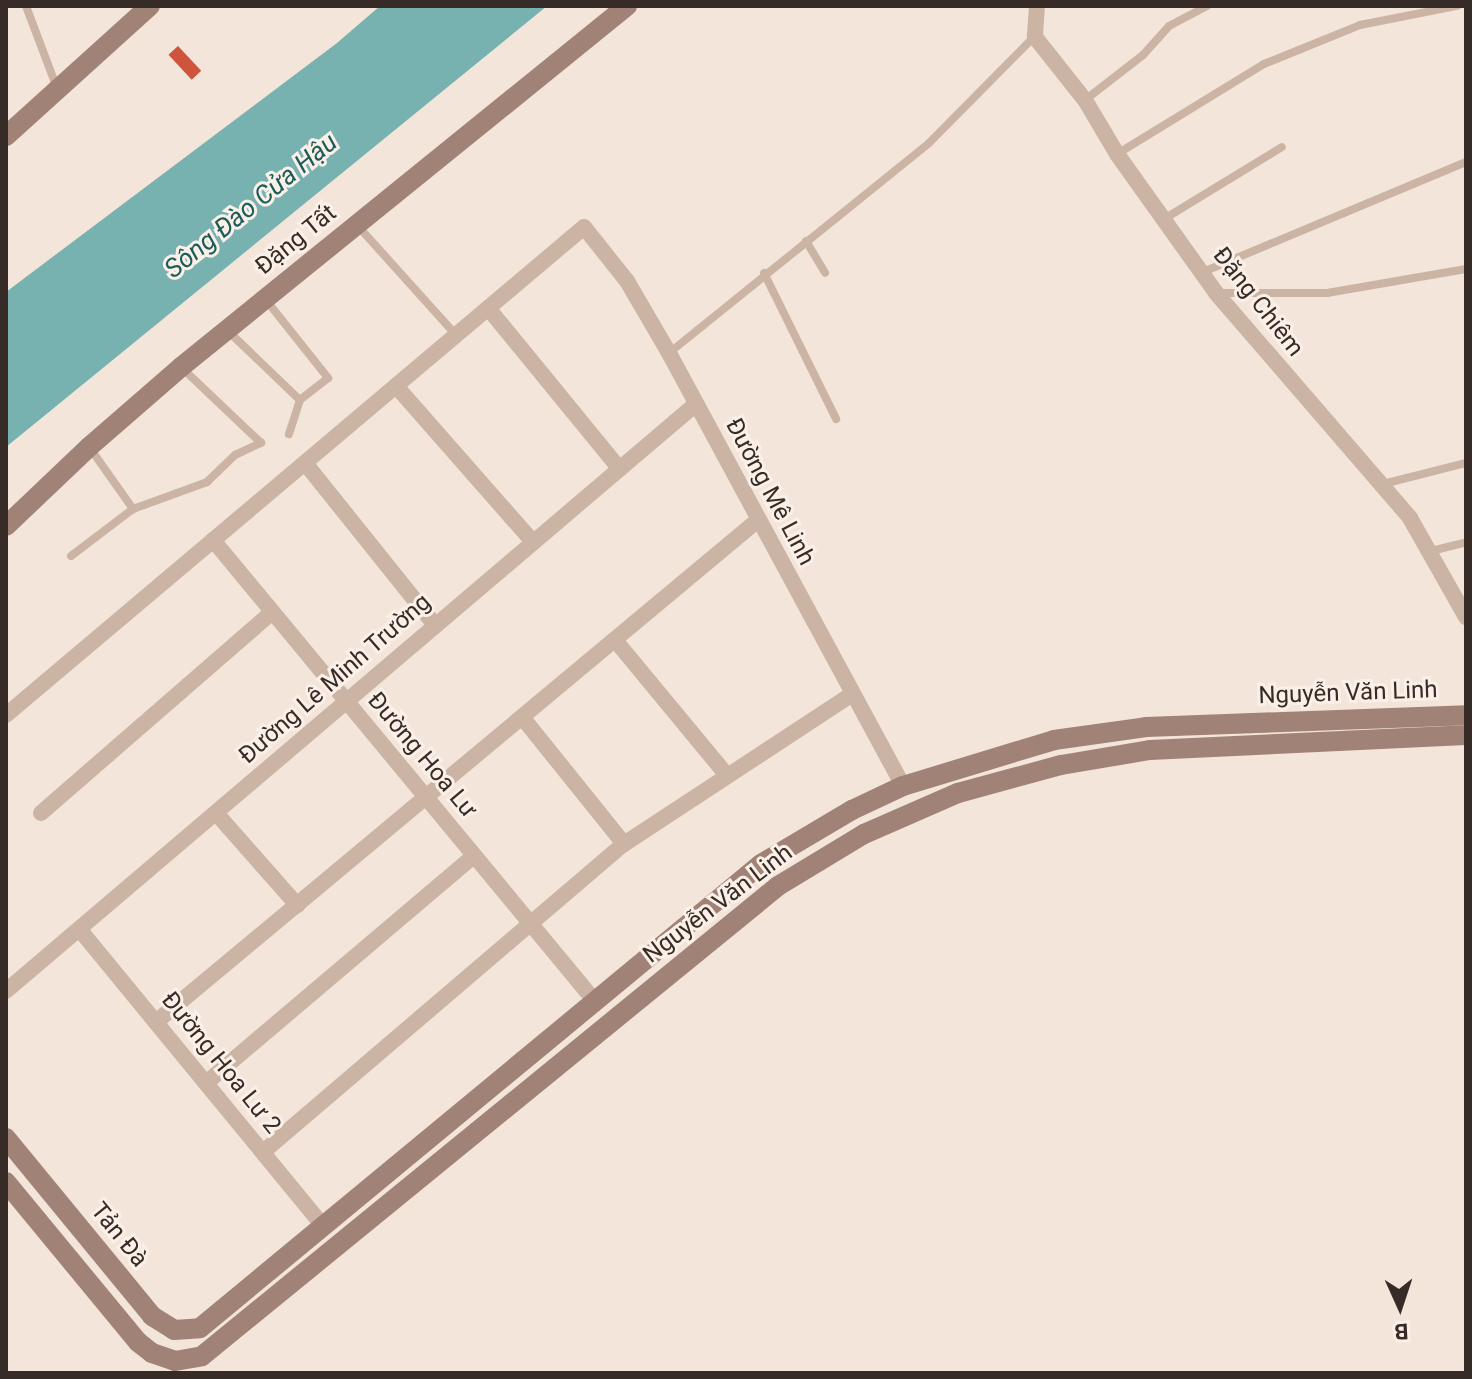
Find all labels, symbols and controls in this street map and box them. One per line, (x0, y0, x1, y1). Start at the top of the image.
water label: Sông Đào Cửa Hậu (158, 127, 344, 285)
street label: Đặng Tất (250, 199, 342, 281)
street label: Đặng Chiêm (1207, 242, 1309, 362)
street label: Đường Mê Linh (719, 414, 821, 570)
street label: Đường Lê Minh Trường (233, 588, 437, 770)
street label: Nguyễn Văn Linh (1258, 675, 1438, 711)
street label: Đường Hoa Lư (361, 687, 483, 823)
street label: Nguyễn Văn Linh (638, 839, 798, 969)
street label: Đường Hoa Lư 2 (155, 986, 287, 1140)
street label: Tản Đà (84, 1197, 154, 1273)
north arrow (1360, 1267, 1440, 1347)
text: B (1394, 1319, 1409, 1344)

